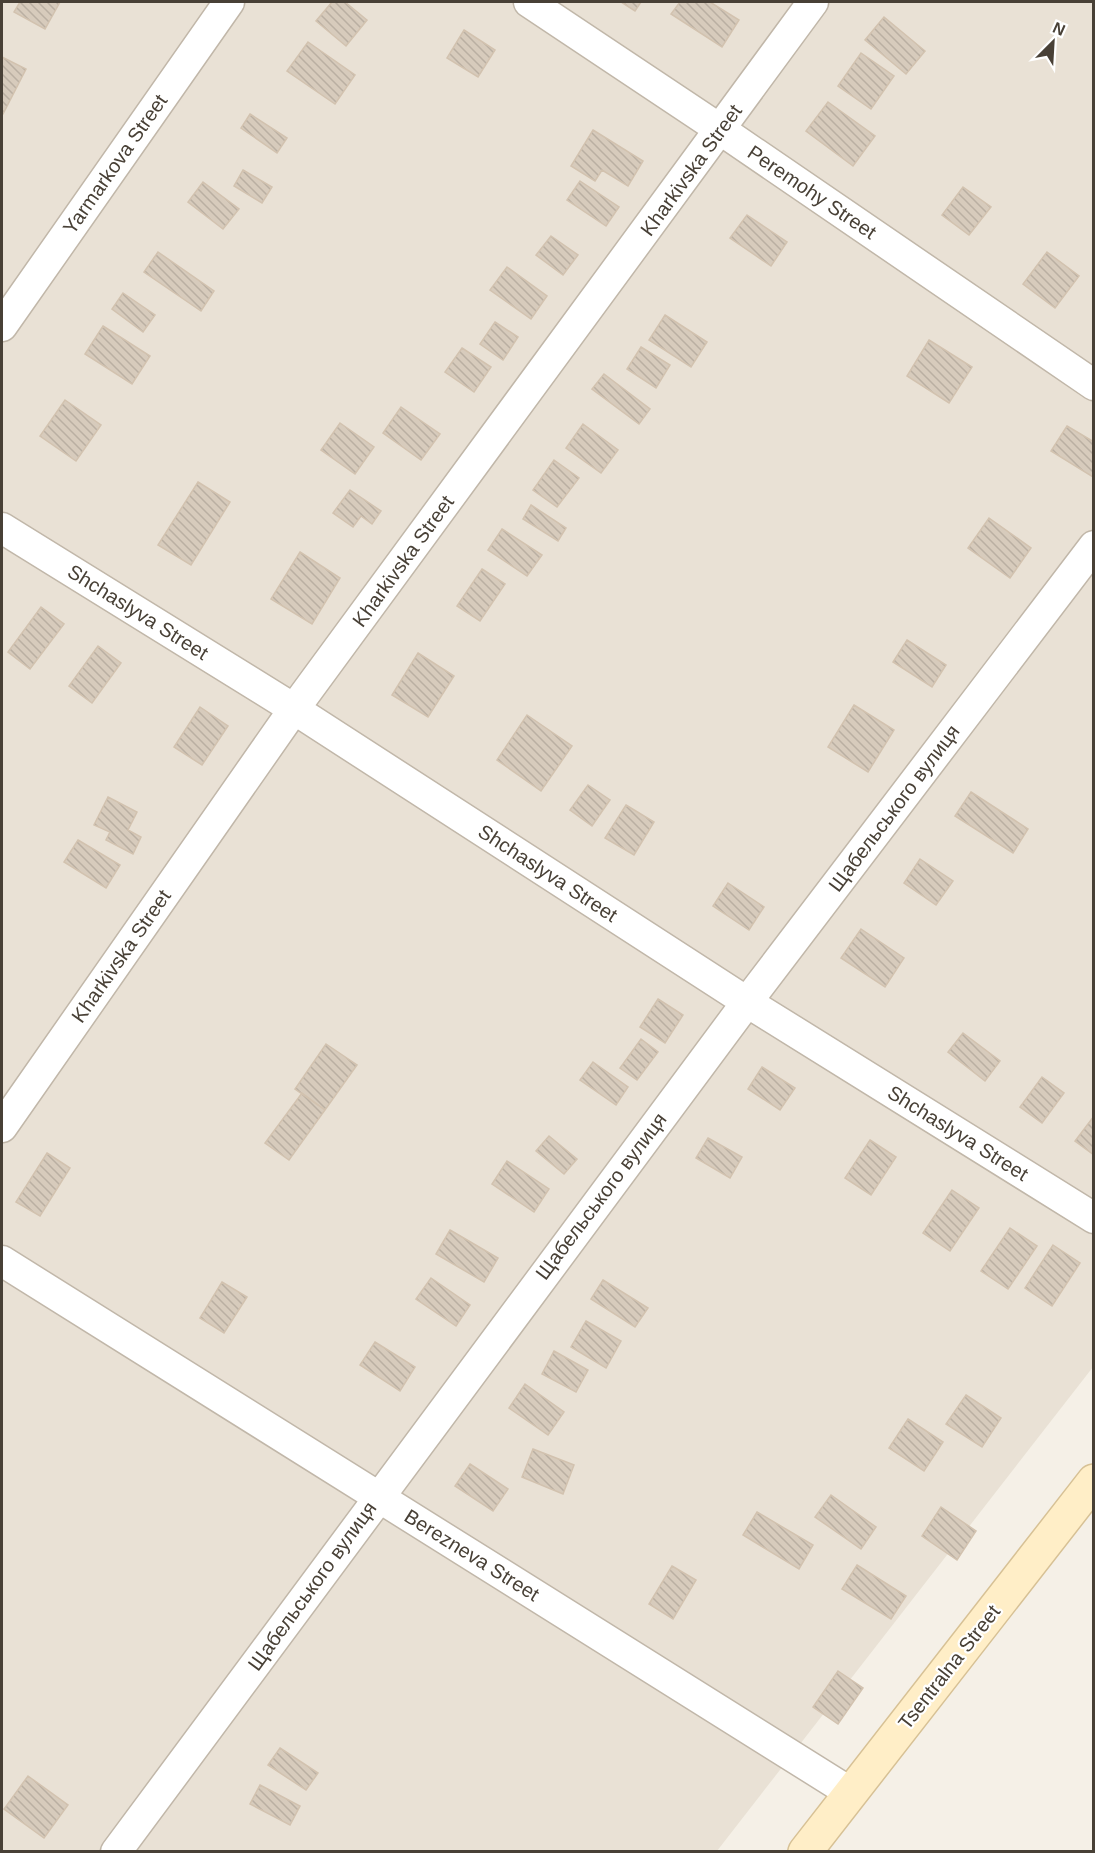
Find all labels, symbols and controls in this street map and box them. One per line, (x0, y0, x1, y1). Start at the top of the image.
north arrow (1023, 12, 1083, 72)
text: N (1050, 19, 1068, 39)
street label: Yarmarkova Street (59, 90, 172, 238)
street label: Kharkivska Street (636, 100, 746, 240)
street label: Peremohy Street (744, 141, 881, 243)
street label: Kharkivska Street (348, 491, 458, 631)
street label: Shchaslyva Street (64, 560, 213, 664)
street label: Щабельського вулиця (824, 720, 964, 896)
street label: Shchaslyva Street (474, 820, 622, 926)
street label: Kharkivska Street (67, 885, 175, 1027)
street label: Shchaslyva Street (884, 1081, 1033, 1185)
street label: Щабельського вулиця (531, 1108, 671, 1284)
street label: Щабельського вулиця (243, 1497, 381, 1675)
street label: Berezneva Street (401, 1505, 544, 1606)
street label: Tsentralna Street (894, 1600, 1004, 1733)

